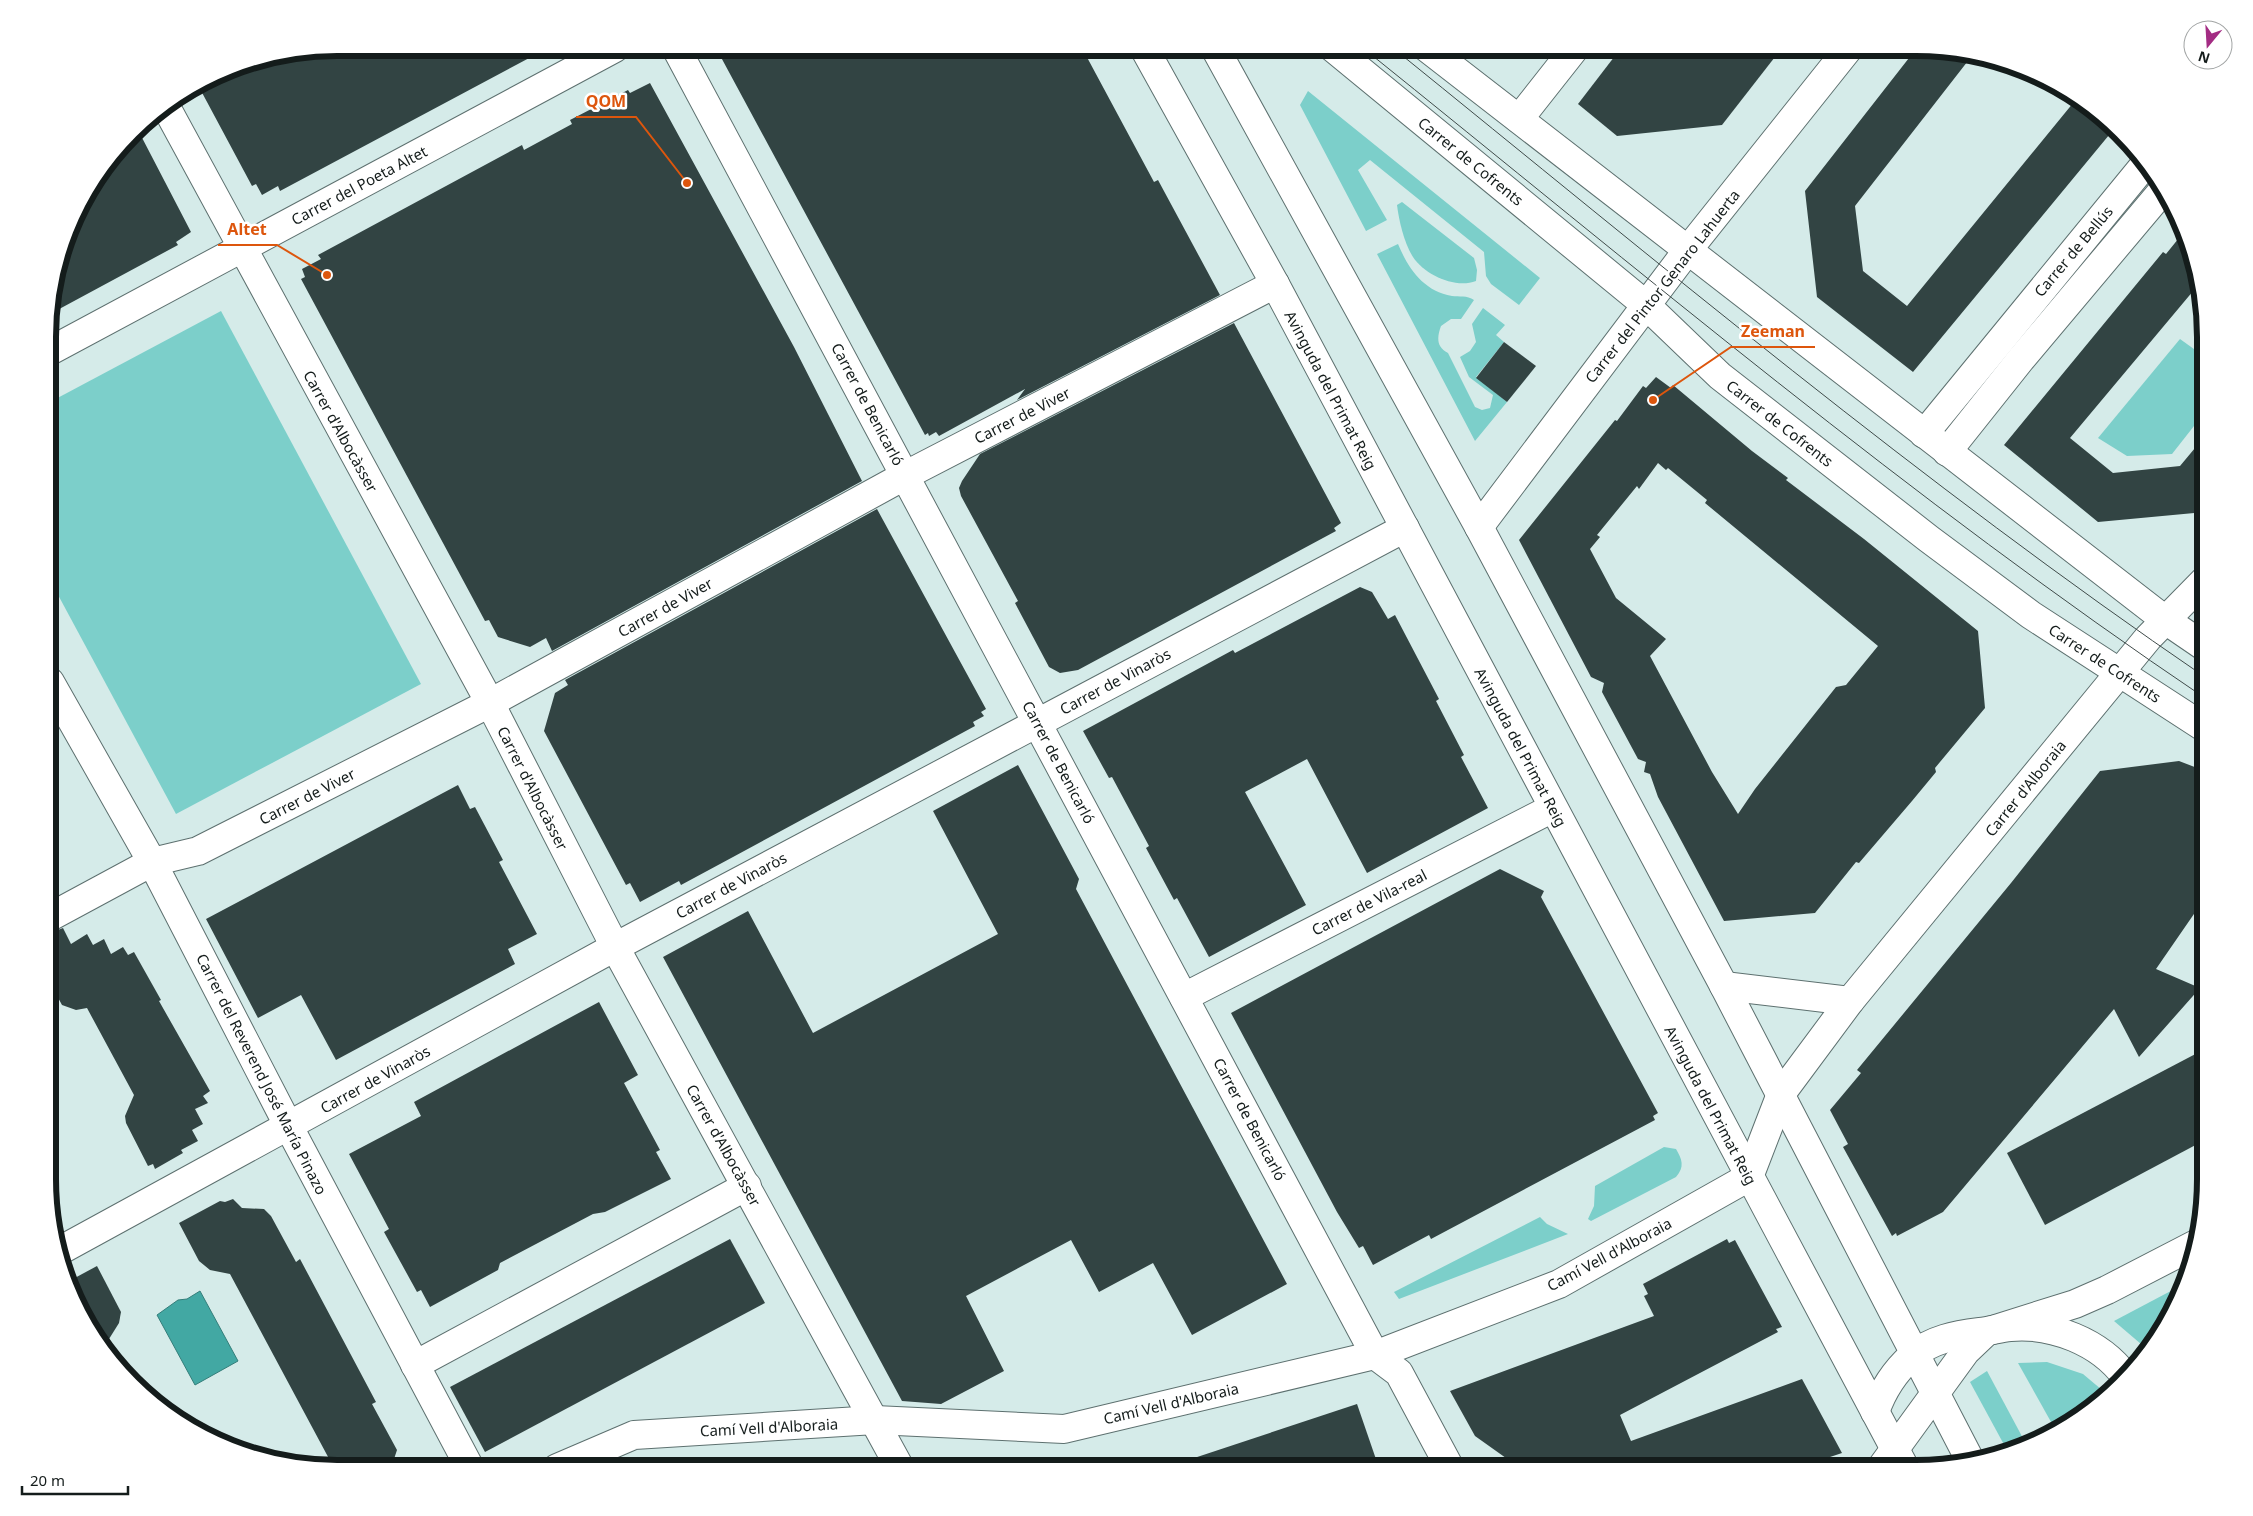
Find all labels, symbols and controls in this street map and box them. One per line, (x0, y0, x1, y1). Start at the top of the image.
north arrow (2183, 20, 2233, 70)
text: N (2195, 47, 2212, 69)
callout: QOM (576, 86, 636, 117)
text: QOM (586, 90, 626, 112)
street label: Carrer de Cofrents (1414, 112, 1528, 210)
street label: Carrer del Poeta Altet (288, 140, 431, 229)
street label: Carrer del Pintor Genaro Lahuerta (1580, 185, 1744, 387)
street label: Carrer de Bellús (2029, 201, 2117, 301)
callout: Altet (218, 214, 277, 245)
text: Altet (227, 218, 267, 240)
street label: Avinguda del Primat Reig (1280, 307, 1382, 473)
callout: Zeeman (1731, 316, 1815, 347)
text: Zeeman (1741, 320, 1805, 342)
street label: Carrer de Benicarló (827, 339, 909, 469)
street label: Carrer d'Albocàsser (299, 366, 383, 496)
street label: Carrer de Cofrents (1723, 375, 1837, 471)
street label: Carrer de Viver (971, 382, 1073, 448)
street label: Carrer de Viver (614, 573, 716, 641)
street label: Carrer de Cofrents (2045, 619, 2165, 707)
street label: Carrer de Vinaròs (1056, 643, 1174, 719)
street label: Avinguda del Primat Reig (1470, 664, 1572, 830)
street label: Carrer de Benicarló (1018, 697, 1100, 827)
street label: Carrer d'Albocàsser (493, 723, 573, 853)
street label: Carrer d'Alboraia (1980, 736, 2070, 840)
street label: Carrer de Viver (256, 763, 358, 829)
street label: Carrer de Vinaròs (672, 847, 790, 923)
street label: Carrer de Vila-real (1308, 864, 1430, 940)
street label: Carrer del Reverend José María Pinazo (192, 950, 332, 1198)
street label: Avinguda del Primat Reig (1660, 1022, 1762, 1188)
street label: Carrer de Vinaròs (316, 1040, 434, 1118)
street label: Carrer de Benicarló (1209, 1054, 1291, 1184)
street label: Carrer d'Albocàsser (682, 1080, 766, 1210)
street label: Camí Vell d'Alboraia (1543, 1213, 1675, 1295)
street label: Camí Vell d'Alboraia (1101, 1378, 1241, 1428)
street label: Camí Vell d'Alboraia (699, 1413, 839, 1441)
scale bar (22, 1464, 129, 1496)
text: 20 m (30, 1470, 65, 1490)

